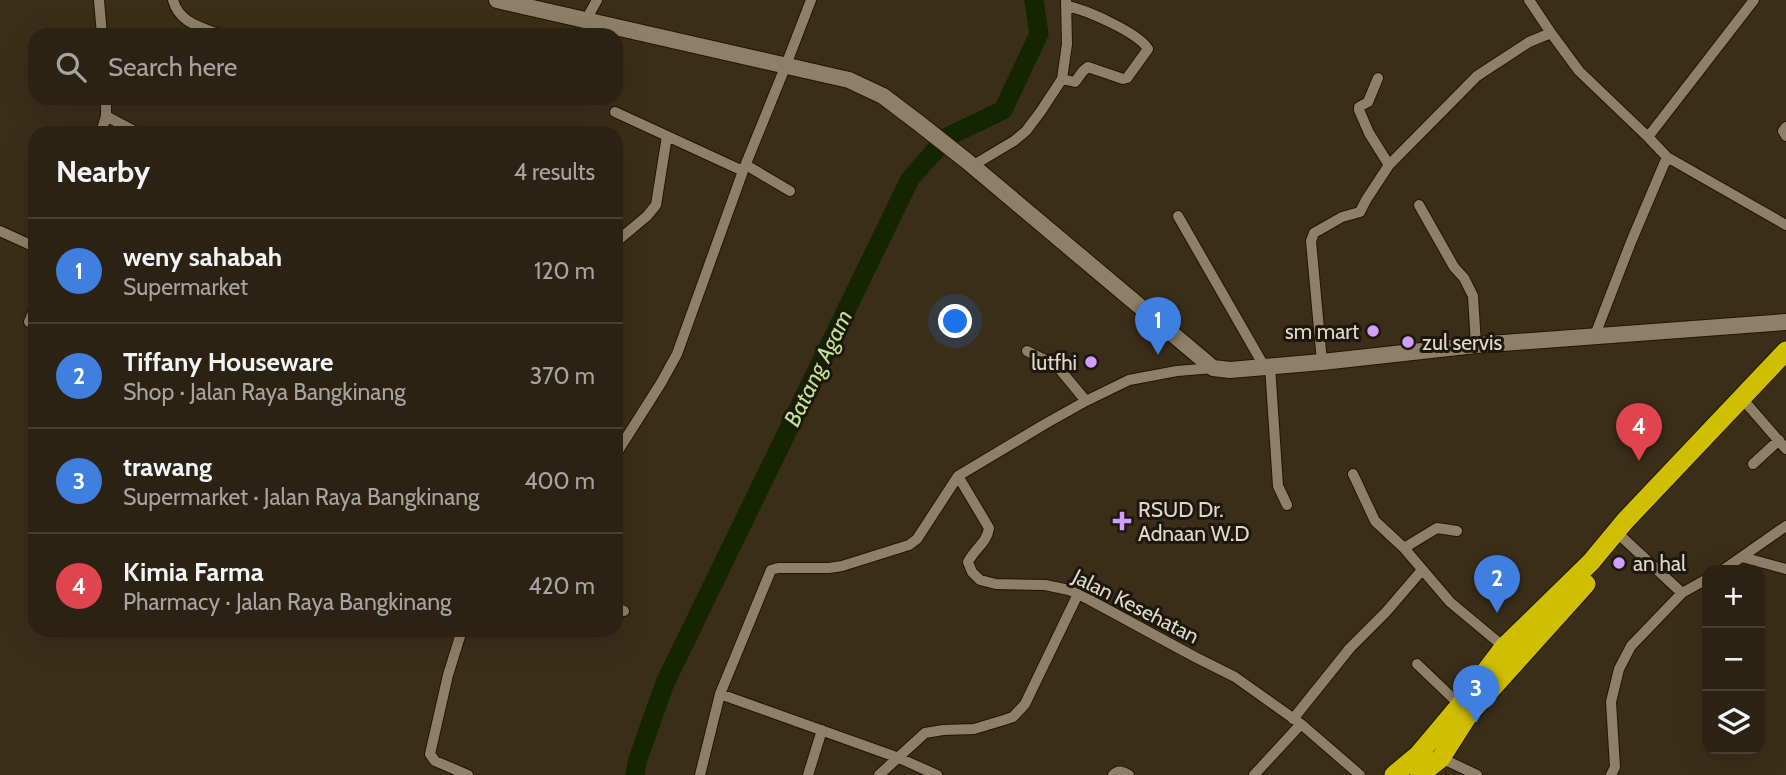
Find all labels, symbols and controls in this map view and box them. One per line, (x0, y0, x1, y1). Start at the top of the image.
search box (28, 28, 623, 105)
icon: search (52, 48, 90, 86)
text: Search here (108, 51, 237, 83)
text: Nearby (56, 153, 150, 190)
text: 4 results (514, 158, 595, 186)
text: weny sahabah (123, 241, 282, 273)
text: 1 (75, 257, 83, 285)
text: 120 m (534, 257, 595, 285)
text: Supermarket (123, 273, 248, 301)
pin: 1 (1135, 297, 1181, 355)
your location (938, 304, 972, 338)
water label: Batang Agam (778, 305, 858, 431)
place label: sm mart (1285, 319, 1359, 344)
marker: sm mart (1365, 323, 1381, 339)
place label: zul servis (1422, 330, 1502, 355)
marker: zul servis (1400, 334, 1416, 350)
text: Tiffany Houseware (123, 346, 333, 378)
place label: lutfhi (1031, 350, 1077, 375)
marker: lutfhi (1083, 354, 1099, 370)
text: 2 (73, 362, 85, 390)
text: 370 m (530, 362, 595, 390)
text: Shop · Jalan Raya Bangkinang (123, 378, 406, 406)
pin: 4 (1616, 403, 1662, 461)
text: trawang (123, 451, 212, 483)
text: 3 (73, 467, 85, 495)
text: 400 m (524, 467, 595, 495)
text: Supermarket · Jalan Raya Bangkinang (123, 483, 480, 511)
place label: RSUD Dr. Adnaan W.D (1138, 497, 1250, 546)
marker: RSUD Dr. Adnaan W.D (1112, 511, 1132, 531)
place label: an hal (1633, 551, 1686, 576)
pin: 2 (1474, 555, 1520, 613)
marker: an hal (1611, 555, 1627, 571)
text: Kimia Farma (123, 556, 264, 588)
street label: Jalan Kesehatan (1068, 563, 1203, 649)
map controls (1702, 565, 1765, 754)
button: + (1702, 565, 1765, 628)
text: 4 (72, 572, 86, 600)
text: 420 m (528, 572, 595, 600)
text: Pharmacy · Jalan Raya Bangkinang (123, 588, 452, 616)
button: − (1702, 628, 1765, 691)
pin: 3 (1453, 665, 1499, 723)
button: layers (1702, 691, 1765, 754)

